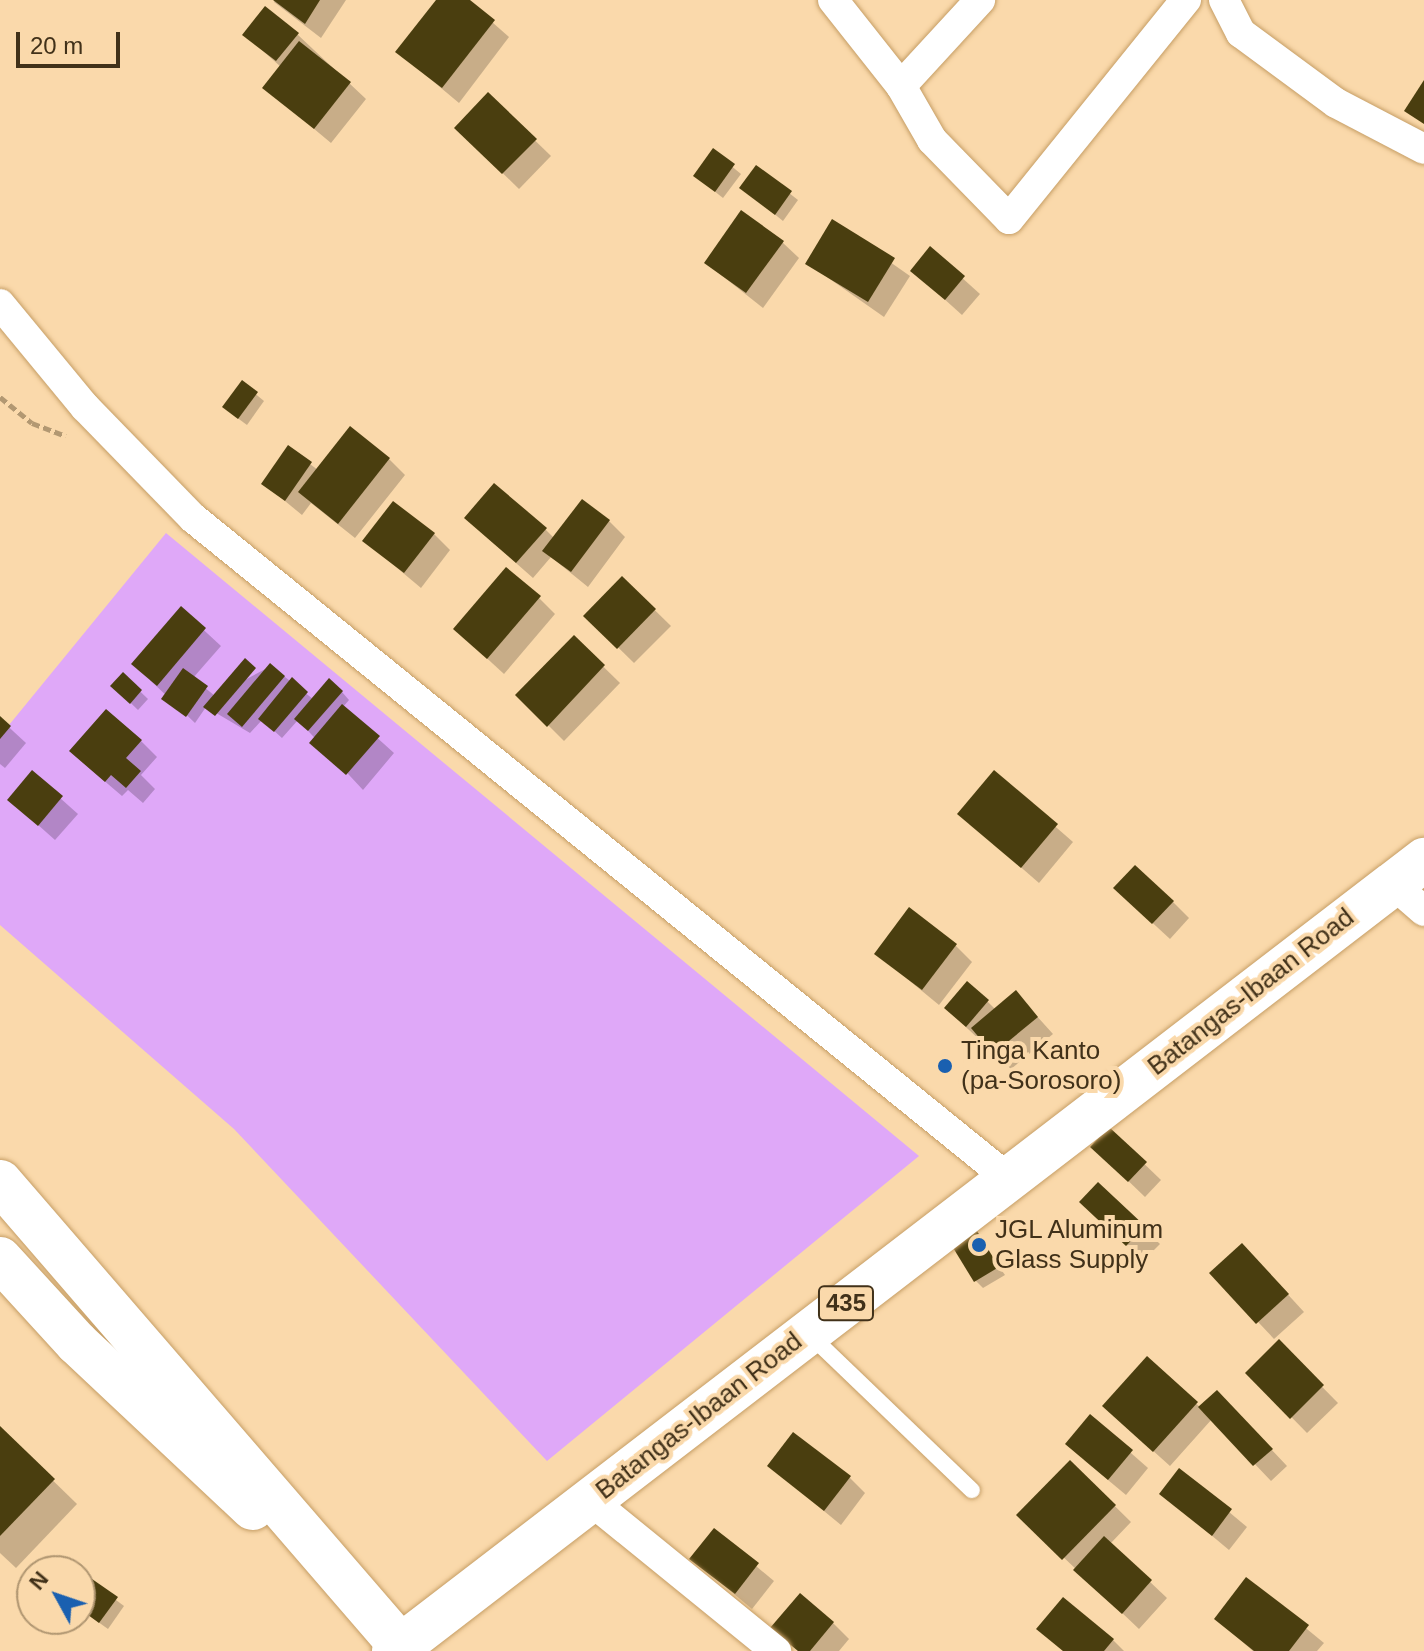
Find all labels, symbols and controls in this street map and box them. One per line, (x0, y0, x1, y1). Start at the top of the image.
scale bar (20, 16, 124, 66)
text: 20 m (30, 32, 83, 59)
street label: Batangas-Ibaan Road (1142, 902, 1360, 1082)
place label: Tinga Kanto (pa-Sorosoro) (961, 1035, 1121, 1096)
marker: Tinga Kanto (pa-Sorosoro) (936, 1057, 954, 1075)
place label: JGL Aluminum Glass Supply (995, 1214, 1165, 1276)
marker: JGL Aluminum Glass Supply (970, 1236, 988, 1254)
road number: 435 (816, 1283, 876, 1323)
street label: Batangas-Ibaan Road (590, 1326, 808, 1506)
north arrow (16, 1555, 96, 1635)
text: N (24, 1566, 53, 1595)

